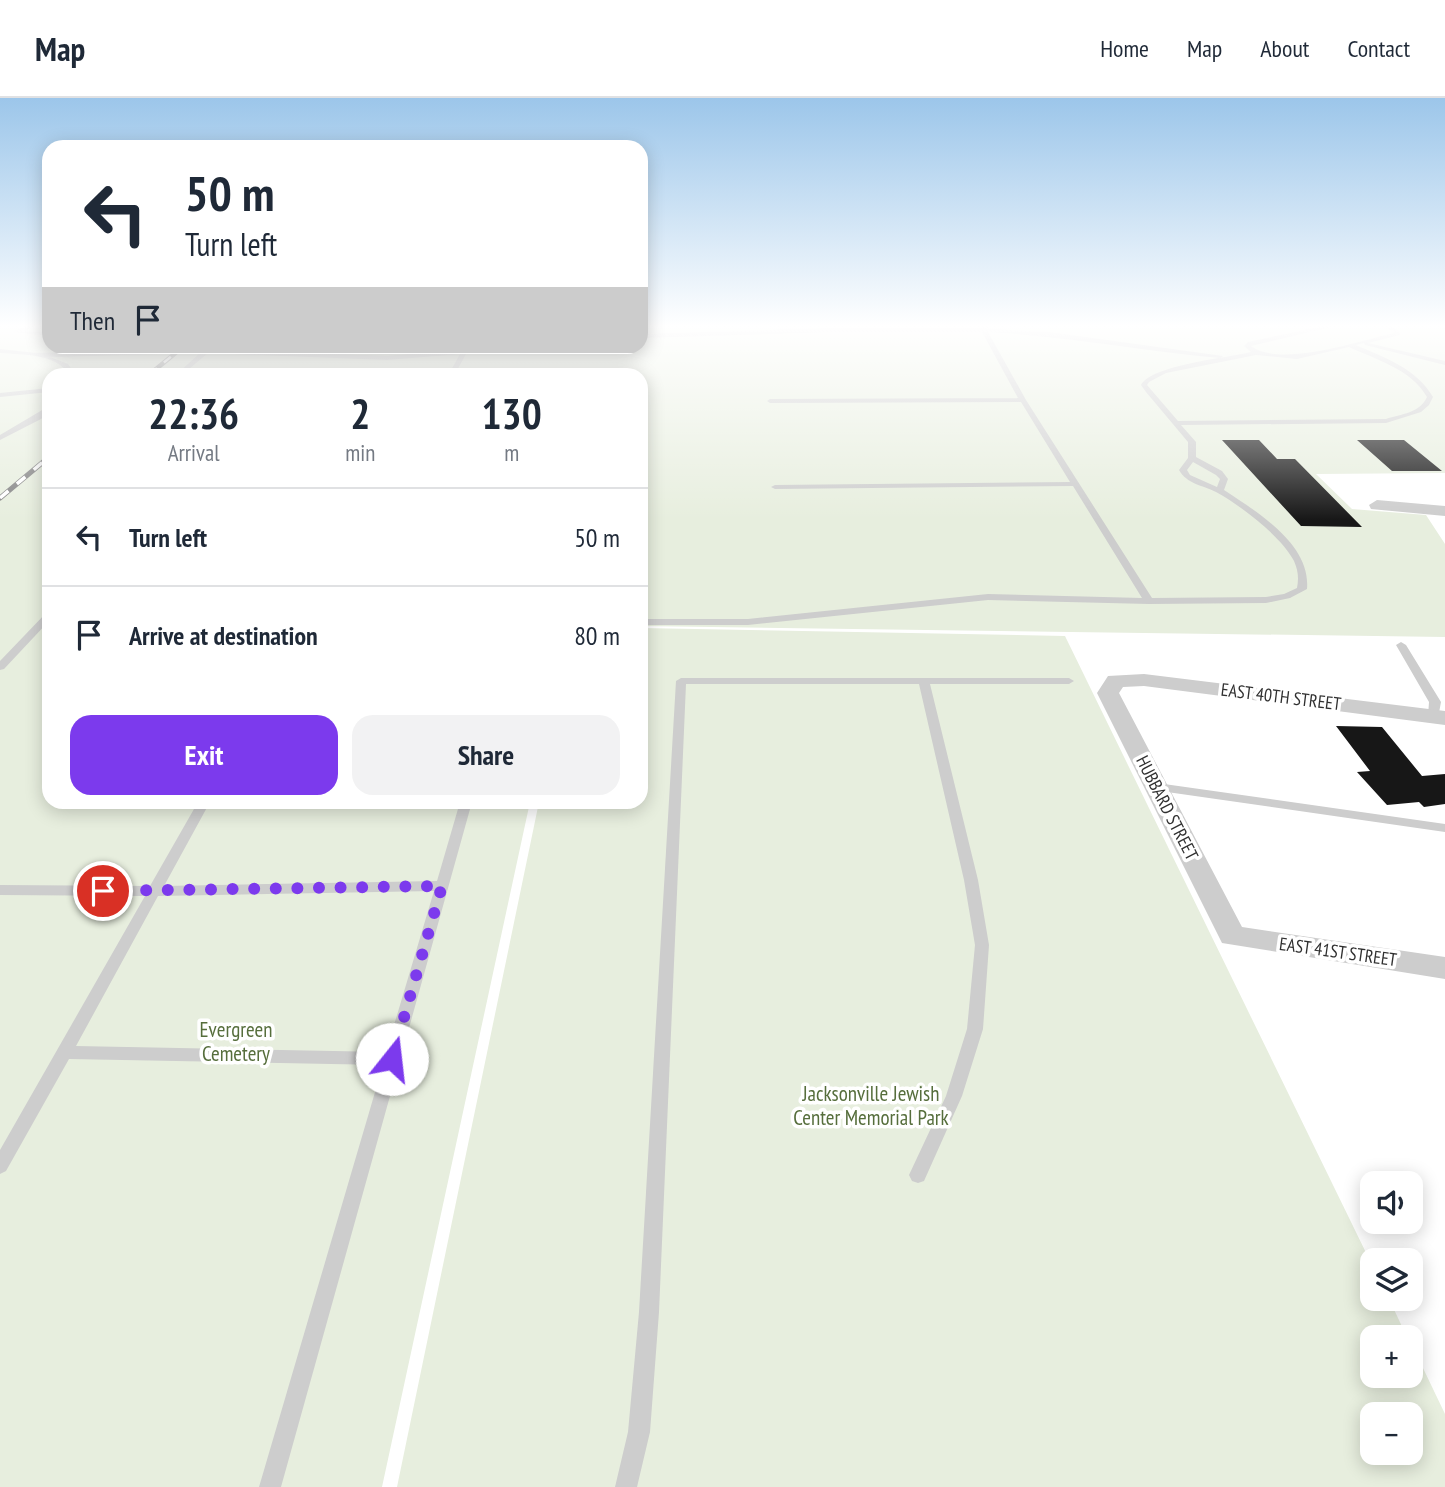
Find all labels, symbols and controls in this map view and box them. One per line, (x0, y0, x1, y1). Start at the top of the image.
text: Map (35, 27, 85, 70)
text: Home (1100, 33, 1149, 64)
text: Map (1187, 33, 1222, 64)
text: About (1260, 33, 1309, 64)
text: Contact (1347, 33, 1410, 64)
text: 50 m (185, 161, 274, 225)
icon: left (70, 168, 161, 259)
text: Turn left (185, 223, 277, 265)
icon: arrive (129, 301, 167, 339)
text: Then (70, 304, 115, 337)
text: 22:36 (148, 386, 239, 441)
text: 2 (350, 386, 370, 441)
text: 130 (482, 386, 542, 441)
text: Arrival (168, 438, 220, 467)
text: min (345, 438, 375, 467)
text: m (504, 438, 519, 467)
icon: left (70, 518, 108, 556)
text: Turn left (129, 521, 207, 554)
text: 50 m (574, 521, 620, 554)
icon: arrive (70, 616, 108, 654)
text: Arrive at destination (129, 619, 318, 652)
text: 80 m (574, 619, 620, 652)
street label: EAST 40TH STREET (1220, 678, 1342, 715)
button: Exit (70, 715, 338, 795)
button: Share (352, 715, 620, 795)
street label: HUBBARD STREET (1131, 752, 1204, 864)
pin (73, 861, 133, 921)
icon: arrive (84, 872, 122, 910)
street label: EAST 41ST STREET (1278, 932, 1398, 971)
park label: Evergreen Cemetery (200, 1016, 272, 1067)
position arrow (355, 1022, 429, 1096)
park label: Jacksonville Jewish Center Memorial Park (793, 1080, 949, 1131)
map controls (1360, 1171, 1423, 1465)
button: sound (1360, 1171, 1423, 1234)
button: layers (1360, 1248, 1423, 1311)
button: + (1360, 1325, 1423, 1388)
button: − (1360, 1402, 1423, 1465)

